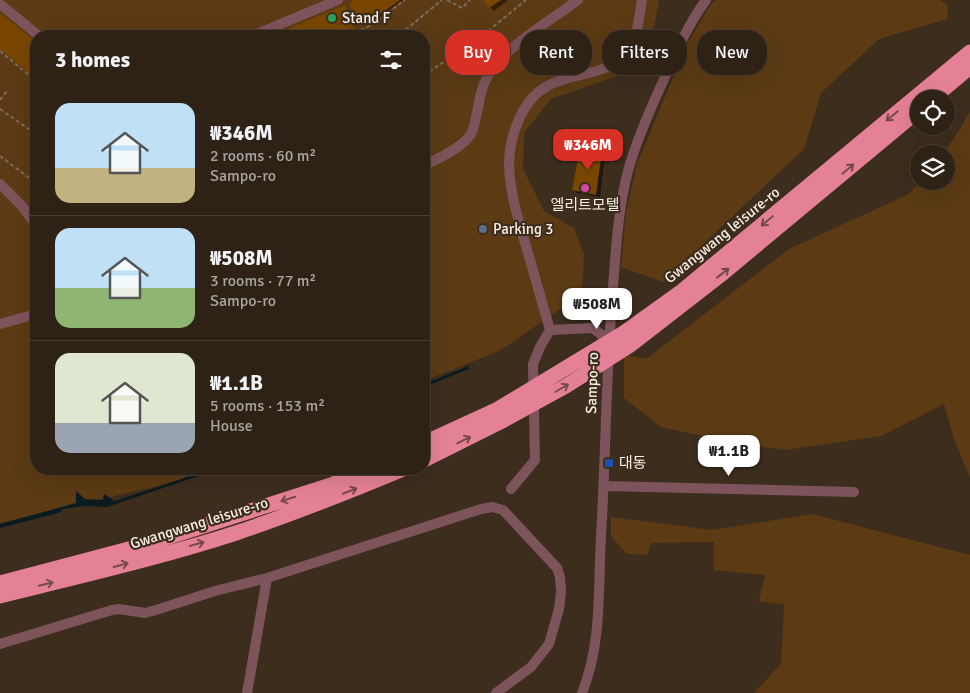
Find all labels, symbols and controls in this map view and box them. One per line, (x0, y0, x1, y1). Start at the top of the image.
place label: Stand F (342, 9, 391, 27)
marker: Stand F (326, 12, 338, 24)
chip: Buy (445, 30, 510, 75)
chip: Rent (520, 30, 592, 75)
chip: Filters (602, 30, 687, 75)
chip: New (697, 30, 767, 75)
icon: filters (377, 46, 405, 74)
text: 3 homes (55, 47, 130, 73)
map controls (910, 90, 955, 190)
button: locate (910, 90, 955, 135)
one-way arrow (886, 111, 899, 122)
text: ₩346M (210, 120, 273, 146)
icon: home (95, 123, 155, 183)
pin: ₩346M (553, 128, 623, 171)
text: ₩346M (564, 135, 612, 155)
button: layers (910, 145, 955, 190)
text: 2 rooms · 60 m² (210, 146, 316, 166)
one-way arrow (841, 164, 854, 175)
text: Sampo-ro (210, 166, 276, 186)
marker: 엘리트모텔 (579, 182, 591, 194)
street label: Gwangwang leisure-ro (661, 183, 784, 287)
place label: 엘리트모텔 (550, 196, 620, 214)
one-way arrow (761, 215, 774, 226)
place label: Parking 3 (493, 220, 553, 238)
marker: Parking 3 (477, 223, 489, 235)
text: ₩508M (210, 245, 273, 271)
icon: home (95, 248, 155, 308)
one-way arrow (716, 268, 729, 279)
text: 3 rooms · 77 m² (210, 271, 316, 291)
pin: ₩508M (562, 288, 632, 330)
text: Sampo-ro (210, 291, 276, 311)
text: ₩508M (573, 294, 621, 314)
street label: Sampo-ro (582, 352, 602, 414)
text: ₩1.1B (210, 370, 263, 396)
icon: home (95, 373, 155, 433)
one-way arrow (554, 383, 568, 393)
text: 5 rooms · 153 m² (210, 396, 325, 416)
text: House (210, 416, 253, 436)
pin: ₩1.1B (694, 434, 764, 477)
one-way arrow (456, 435, 471, 444)
text: ₩1.1B (709, 441, 749, 461)
place label: 대동 (619, 454, 647, 472)
marker: 대동 (603, 457, 615, 469)
one-way arrow (342, 486, 357, 495)
street label: Gwangwang leisure-ro (128, 493, 270, 553)
one-way arrow (281, 494, 297, 504)
one-way arrow (188, 539, 204, 549)
one-way arrow (113, 560, 129, 569)
one-way arrow (38, 579, 54, 588)

